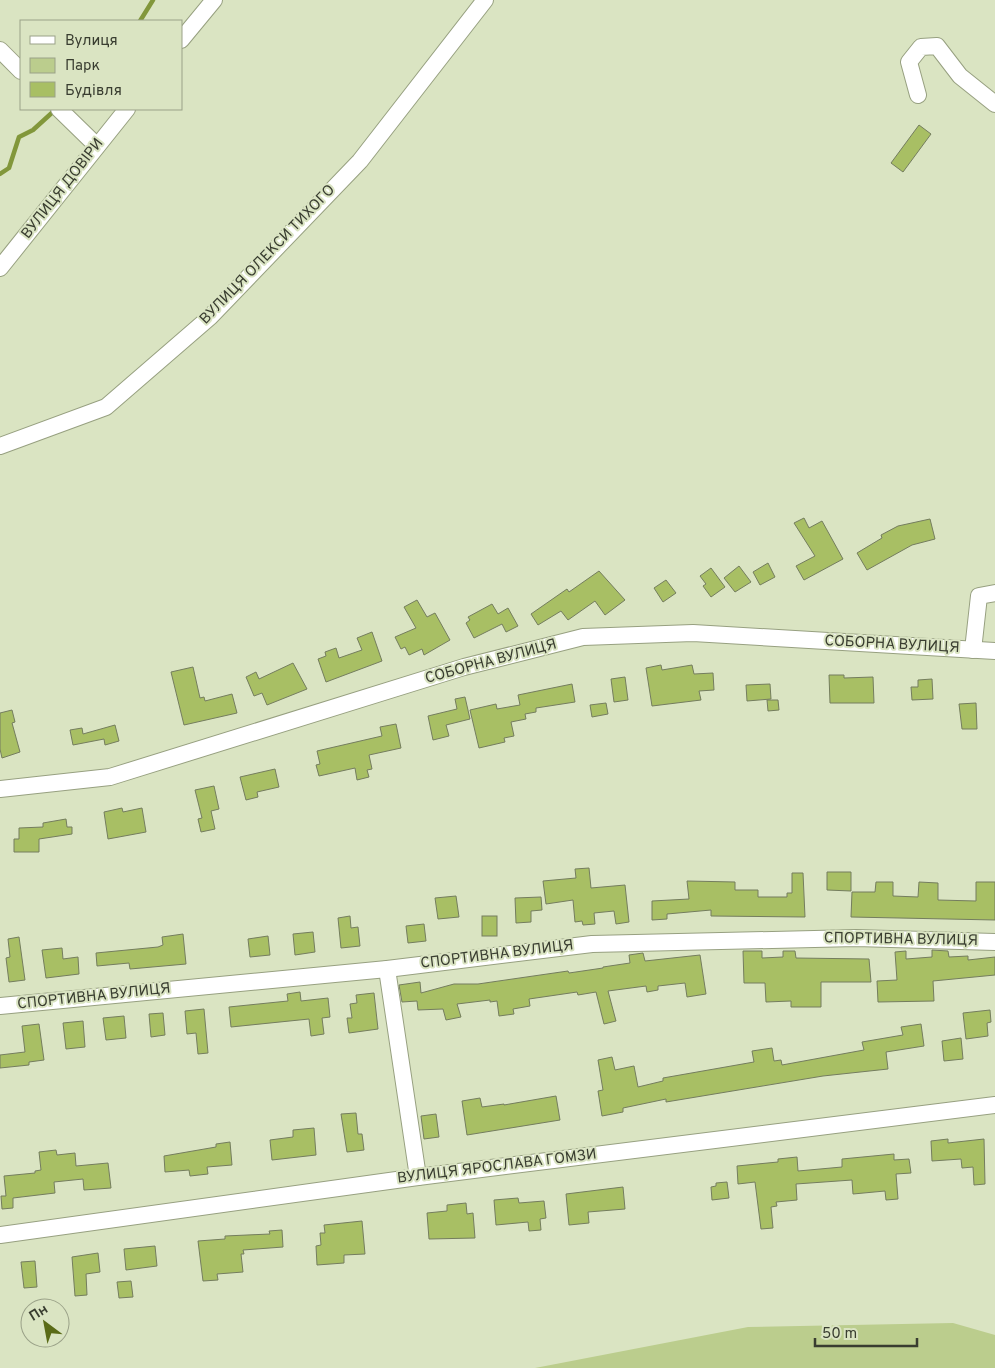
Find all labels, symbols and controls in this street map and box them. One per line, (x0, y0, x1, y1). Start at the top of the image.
legend (20, 20, 182, 110)
text: Вулиця (65, 32, 118, 51)
text: Парк (65, 57, 100, 76)
text: Будівля (65, 82, 122, 101)
street label: ВУЛИЦЯ ДОВІРИ (18, 135, 108, 243)
street label: ВУЛИЦЯ ОЛЕКСИ ТИХОГО (196, 181, 340, 329)
street label: СОБОРНА ВУЛИЦЯ (824, 632, 960, 658)
street label: СОБОРНА ВУЛИЦЯ (423, 635, 559, 689)
street label: СПОРТИВНА ВУЛИЦЯ (824, 929, 978, 951)
street label: СПОРТИВНА ВУЛИЦЯ (419, 936, 575, 974)
street label: СПОРТИВНА ВУЛИЦЯ (16, 979, 172, 1015)
street label: ВУЛИЦЯ ЯРОСЛАВА ГОМЗИ (396, 1145, 598, 1189)
north arrow (20, 1298, 70, 1348)
text: Пн (26, 1301, 51, 1325)
scale bar (815, 1316, 918, 1348)
text: 50 m (822, 1325, 857, 1344)

